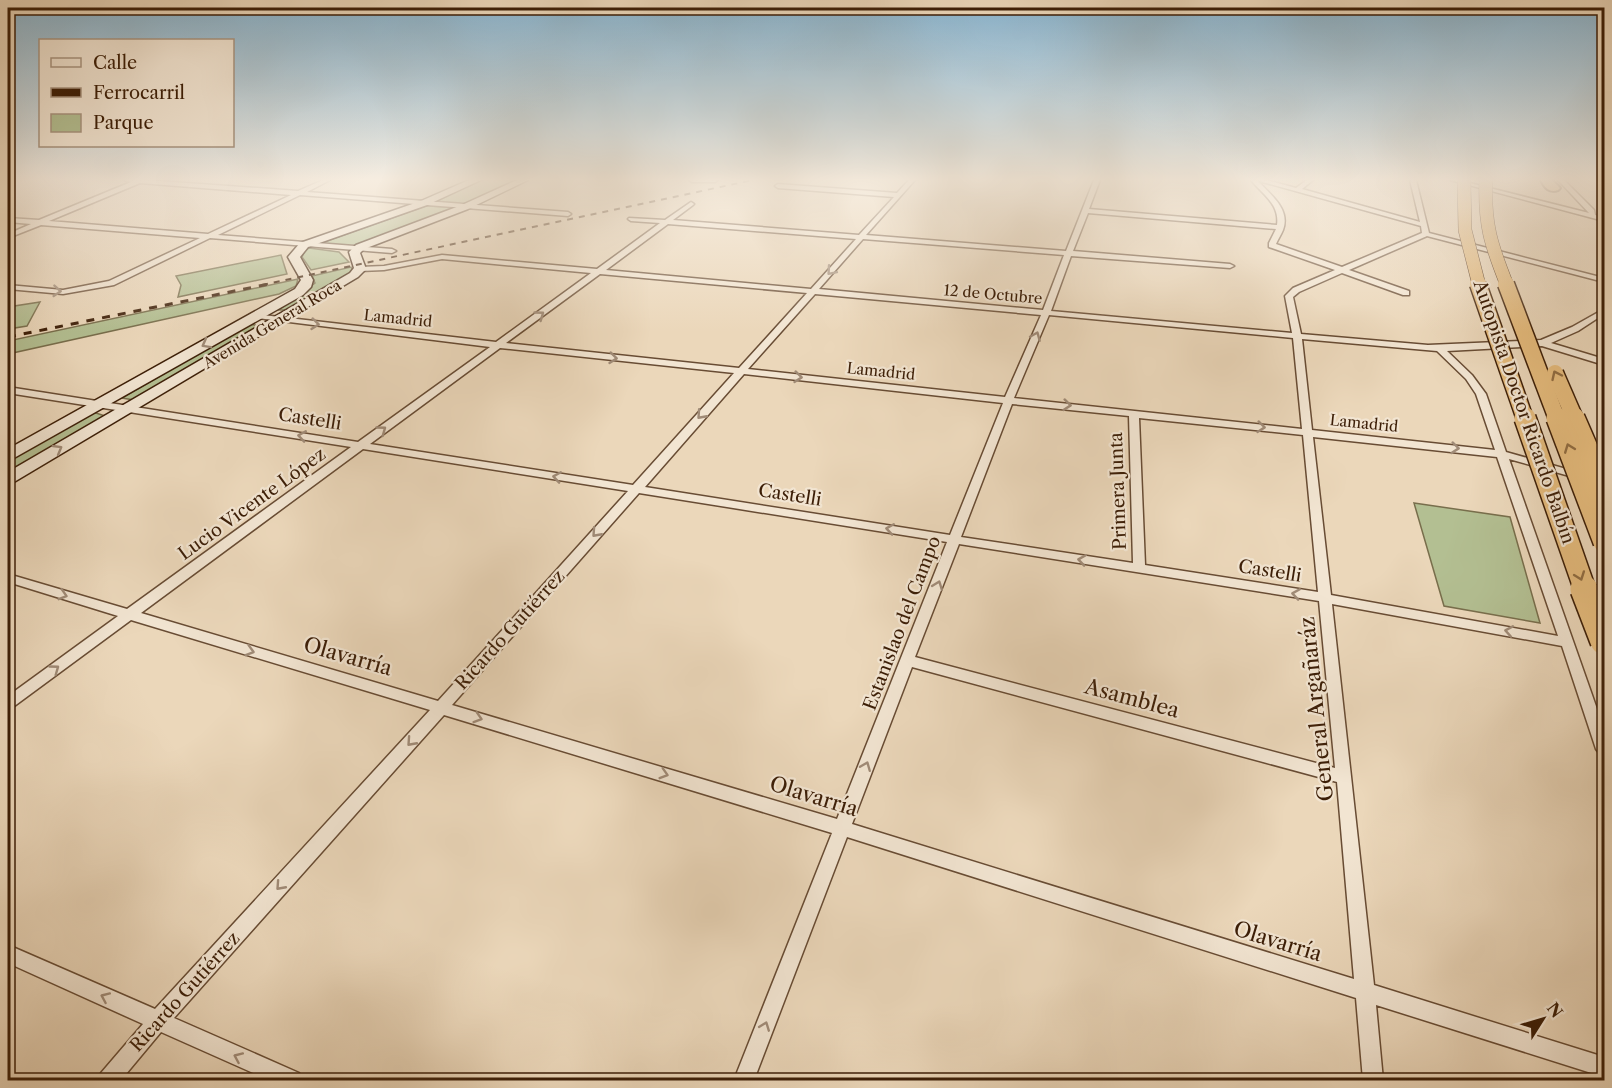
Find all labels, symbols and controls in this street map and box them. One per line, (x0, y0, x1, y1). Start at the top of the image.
legend (39, 39, 234, 147)
text: Calle (93, 52, 137, 74)
text: Ferrocarril (93, 82, 185, 104)
text: Parque (93, 112, 154, 134)
one-way arrow (827, 264, 838, 275)
street label: Avenida General Roca (199, 275, 345, 373)
street label: Autopista Doctor Ricardo Balbín (1468, 276, 1580, 547)
street label: 12 de Octubre (943, 280, 1043, 308)
one-way arrow (52, 285, 61, 298)
street label: Lamadrid (363, 305, 433, 331)
one-way arrow (533, 312, 544, 323)
one-way arrow (310, 317, 319, 330)
one-way arrow (1029, 332, 1041, 343)
one-way arrow (202, 337, 212, 348)
one-way arrow (608, 351, 618, 363)
street label: Lamadrid (846, 358, 916, 384)
one-way arrow (794, 371, 803, 383)
one-way arrow (1551, 371, 1563, 382)
one-way arrow (1063, 399, 1072, 411)
street label: Castelli (277, 403, 344, 435)
one-way arrow (697, 408, 708, 419)
street label: Lamadrid (1329, 410, 1399, 436)
one-way arrow (1257, 420, 1266, 433)
one-way arrow (375, 426, 386, 437)
one-way arrow (297, 431, 306, 443)
street label: Primera Junta (1105, 431, 1131, 550)
one-way arrow (1450, 441, 1459, 454)
street label: Lucio Vicente López (174, 443, 330, 565)
one-way arrow (1563, 443, 1576, 454)
one-way arrow (52, 445, 62, 457)
one-way arrow (552, 471, 561, 483)
street label: Castelli (757, 479, 824, 511)
one-way arrow (885, 524, 894, 536)
one-way arrow (592, 526, 603, 537)
street label: Estanislao del Campo (859, 533, 945, 713)
one-way arrow (1078, 554, 1088, 567)
street label: Castelli (1237, 555, 1304, 587)
street label: Ricardo Gutiérrez (450, 566, 570, 694)
one-way arrow (1573, 570, 1585, 581)
one-way arrow (931, 580, 943, 591)
one-way arrow (57, 588, 68, 600)
one-way arrow (1291, 588, 1300, 600)
street label: General Argañaráz (1294, 615, 1338, 803)
one-way arrow (1504, 625, 1513, 637)
street label: Olavarría (301, 631, 396, 681)
one-way arrow (244, 644, 255, 656)
one-way arrow (48, 665, 59, 676)
street label: Asamblea (1081, 673, 1183, 723)
one-way arrow (472, 711, 483, 723)
one-way arrow (407, 735, 418, 745)
one-way arrow (859, 761, 871, 772)
one-way arrow (658, 767, 669, 779)
street label: Olavarría (767, 771, 862, 822)
one-way arrow (276, 879, 287, 890)
street label: Olavarría (1231, 916, 1326, 967)
street label: Ricardo Gutiérrez (125, 928, 245, 1056)
north arrow (1513, 989, 1573, 1049)
one-way arrow (100, 993, 111, 1005)
text: N (1543, 998, 1567, 1022)
one-way arrow (758, 1021, 770, 1032)
one-way arrow (234, 1052, 245, 1064)

